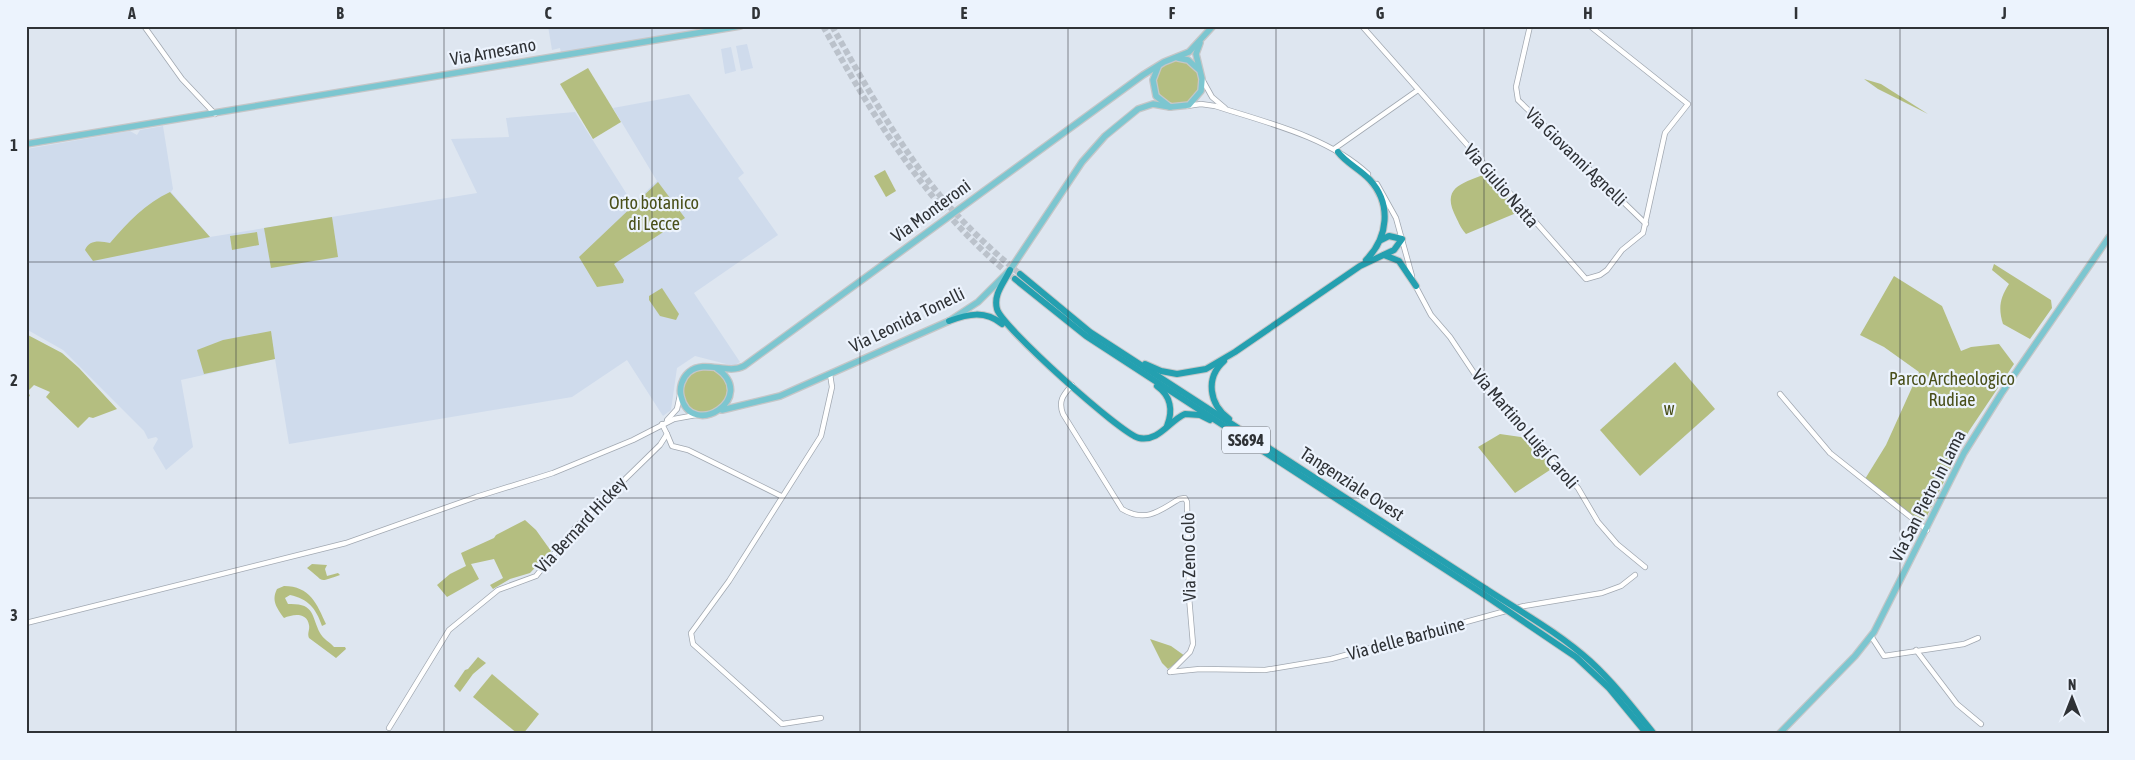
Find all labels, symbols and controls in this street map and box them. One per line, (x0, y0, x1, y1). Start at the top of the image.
text: A (127, 4, 136, 22)
text: B (336, 4, 344, 22)
text: C (544, 4, 552, 22)
text: D (752, 4, 761, 22)
text: E (961, 4, 968, 22)
text: F (1169, 4, 1176, 22)
text: G (1376, 4, 1385, 22)
text: H (1583, 4, 1593, 22)
text: I (1794, 4, 1798, 22)
text: J (2000, 4, 2007, 22)
street label: Via Arnesano (448, 34, 537, 69)
street label: Via Giovanni Agnelli (1521, 103, 1631, 210)
text: 1 (10, 136, 18, 154)
street label: Via Giulio Natta (1459, 140, 1543, 232)
street label: Via Monteroni (887, 175, 974, 246)
park label: Orto botanico di Lecce (609, 192, 699, 234)
street label: Via Leonida Tonelli (846, 283, 968, 356)
street label: Via Martino Luigi Caroli (1468, 365, 1583, 493)
park label: Parco Archeologico Rudiae (1889, 368, 2015, 410)
text: 2 (10, 371, 18, 389)
park label: w (1664, 398, 1675, 419)
road number: SS694 (1222, 426, 1270, 454)
street label: Via San Pietro in Lama (1885, 426, 1970, 565)
street label: Tangenziale Ovest (1296, 442, 1408, 525)
street label: Via Bernard Hickey (531, 472, 630, 577)
street label: Via Zeno Colò (1177, 512, 1200, 602)
text: 3 (10, 606, 18, 624)
street label: Via delle Barbuine (1345, 613, 1467, 664)
north arrow (2048, 672, 2098, 722)
text: N (2068, 677, 2076, 693)

